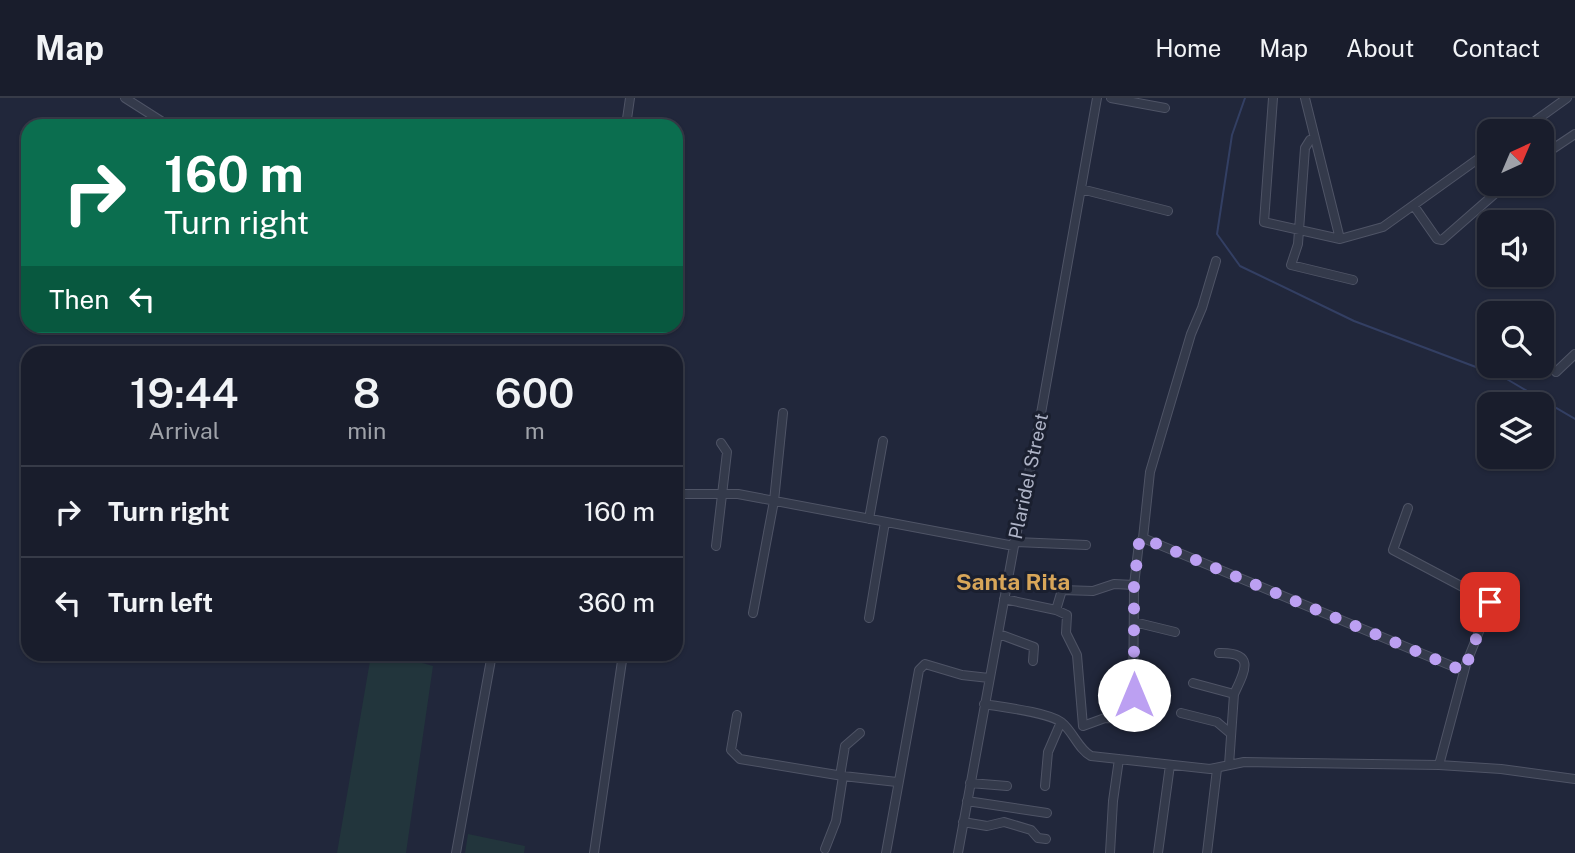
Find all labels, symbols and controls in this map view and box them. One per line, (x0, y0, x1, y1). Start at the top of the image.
text: Map (35, 29, 104, 67)
text: Home (1155, 34, 1221, 62)
text: Map (1259, 34, 1308, 62)
text: About (1346, 34, 1414, 62)
text: Contact (1452, 34, 1540, 62)
north arrow (1477, 119, 1554, 196)
map controls (1477, 119, 1554, 469)
text: 160 m (164, 145, 304, 203)
icon: right (49, 147, 140, 238)
text: Turn right (164, 204, 309, 241)
button: sound (1477, 210, 1554, 287)
icon: left (123, 280, 161, 318)
text: Then (49, 284, 109, 315)
button: search (1477, 301, 1554, 378)
text: 19:44 (130, 368, 239, 417)
text: 8 (353, 368, 381, 417)
text: 600 (495, 368, 574, 417)
button: layers (1477, 392, 1554, 469)
street label: Plaridel Street (1004, 411, 1052, 541)
text: Arrival (149, 417, 220, 444)
text: min (347, 417, 386, 444)
text: m (525, 417, 545, 444)
icon: right (49, 493, 87, 531)
text: Turn right (108, 496, 230, 527)
text: 160 m (584, 496, 655, 527)
district label: Santa Rita (956, 568, 1070, 595)
pin (1460, 572, 1520, 632)
icon: arrive (1471, 583, 1509, 621)
icon: left (49, 584, 87, 622)
text: Turn left (108, 587, 213, 618)
text: 360 m (578, 587, 655, 618)
position arrow (1097, 658, 1171, 732)

